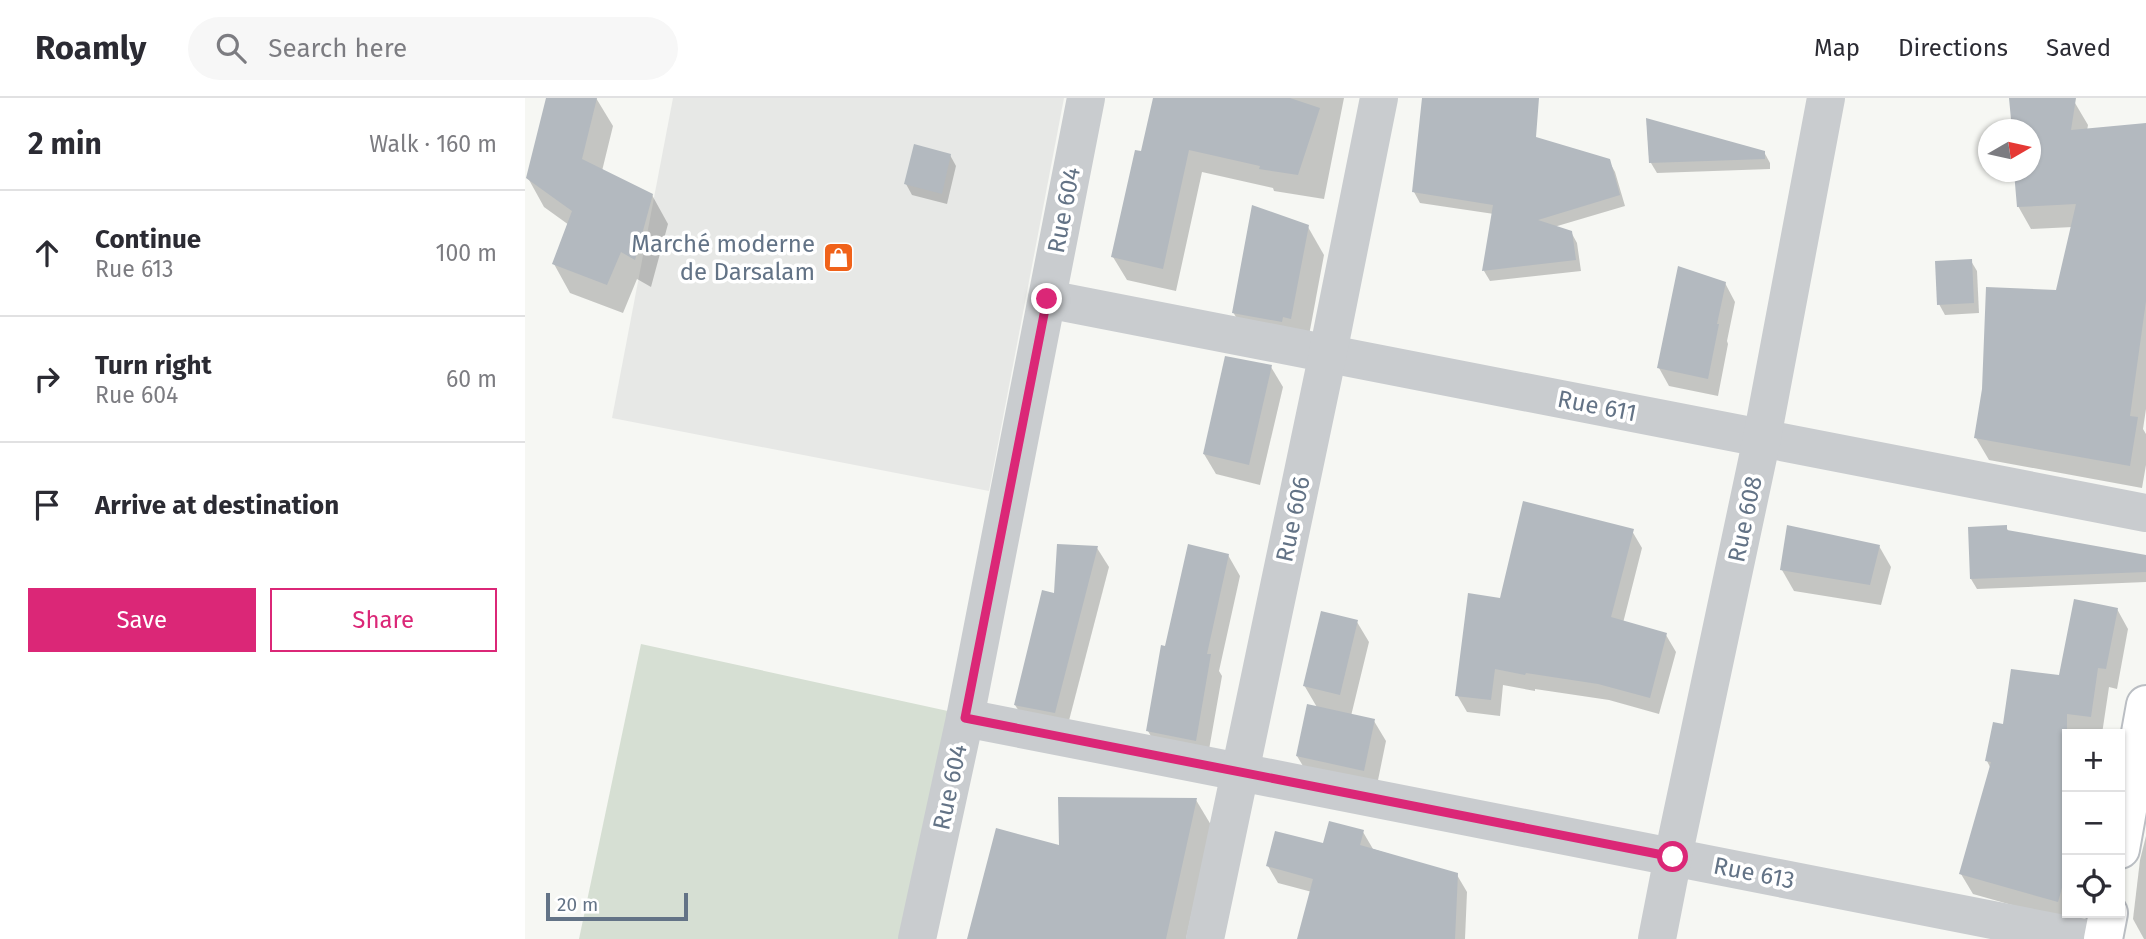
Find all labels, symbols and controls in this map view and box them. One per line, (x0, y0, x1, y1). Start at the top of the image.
search box (188, 17, 678, 80)
text: Roamly (35, 28, 146, 68)
icon: search (212, 29, 250, 67)
text: Search here (268, 33, 407, 64)
text: Map (1814, 34, 1860, 62)
text: Directions (1898, 34, 2008, 62)
text: Saved (2046, 34, 2111, 62)
north arrow (1978, 119, 2041, 182)
text: 2 min (28, 126, 102, 162)
text: Walk · 160 m (369, 130, 497, 158)
street label: Rue 604 (1042, 164, 1086, 255)
text: Continue (95, 224, 201, 255)
place label: Marché moderne de Darsalam (631, 230, 815, 286)
icon: ahead (28, 234, 66, 272)
text: 100 m (436, 239, 497, 267)
shop icon: Marché moderne de Darsalam (821, 241, 855, 275)
text: Rue 613 (95, 255, 174, 283)
route end (1031, 283, 1062, 314)
text: Turn right (95, 350, 212, 381)
icon: right (28, 360, 66, 398)
text: 60 m (446, 365, 497, 393)
text: Rue 604 (95, 381, 178, 409)
street label: Rue 611 (1555, 385, 1639, 427)
street label: Rue 608 (1722, 473, 1768, 565)
street label: Rue 606 (1270, 474, 1316, 564)
icon: arrive (28, 486, 66, 524)
text: Arrive at destination (95, 490, 339, 521)
button: Save (28, 588, 256, 652)
button: Share (270, 588, 497, 652)
map controls (2062, 729, 2125, 918)
button: + (2062, 729, 2125, 792)
street label: Rue 604 (927, 741, 973, 832)
button: − (2062, 792, 2125, 855)
route start (1657, 841, 1688, 872)
street label: Rue 613 (1711, 851, 1797, 895)
button: locate (2062, 855, 2125, 918)
scale bar (546, 890, 688, 922)
text: 20 m (557, 893, 598, 916)

